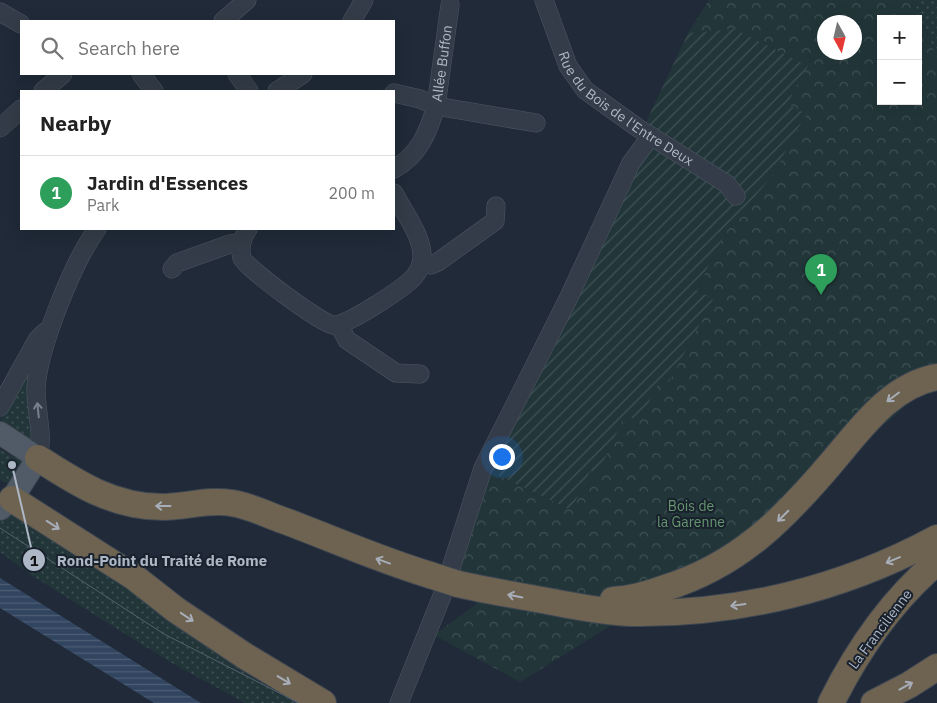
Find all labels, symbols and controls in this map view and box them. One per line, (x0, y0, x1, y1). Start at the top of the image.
north arrow (817, 15, 862, 60)
map controls (877, 15, 922, 105)
button: + (877, 15, 922, 60)
search box (20, 20, 395, 75)
street label: Allée Buffon (428, 24, 456, 103)
icon: search (38, 34, 66, 62)
text: Search here (78, 36, 180, 60)
street label: Rue du Bois de l'Entre Deux (554, 49, 697, 170)
button: − (877, 60, 922, 105)
text: Nearby (40, 109, 111, 137)
text: Jardin d'Essences (87, 171, 248, 195)
text: 1 (51, 183, 61, 203)
text: 200 m (328, 183, 375, 203)
text: Park (87, 195, 119, 215)
pin: 1 (805, 254, 837, 295)
one-way arrow (887, 392, 900, 403)
one-way arrow (33, 402, 43, 418)
your location (489, 444, 515, 470)
park label: Bois de la Garenne (657, 497, 725, 531)
one-way arrow (156, 501, 172, 511)
one-way arrow (777, 510, 789, 522)
one-way arrow (46, 520, 60, 530)
callout: Rond-Point du Traité de Rome (22, 545, 277, 575)
text: 1 (29, 551, 39, 570)
text: Rond-Point du Traité de Rome (57, 551, 267, 570)
one-way arrow (886, 555, 901, 565)
one-way arrow (376, 556, 392, 565)
street label: La Francilienne (844, 585, 916, 672)
one-way arrow (507, 591, 523, 601)
one-way arrow (730, 600, 746, 610)
one-way arrow (180, 612, 194, 622)
one-way arrow (277, 675, 291, 685)
one-way arrow (899, 681, 914, 691)

